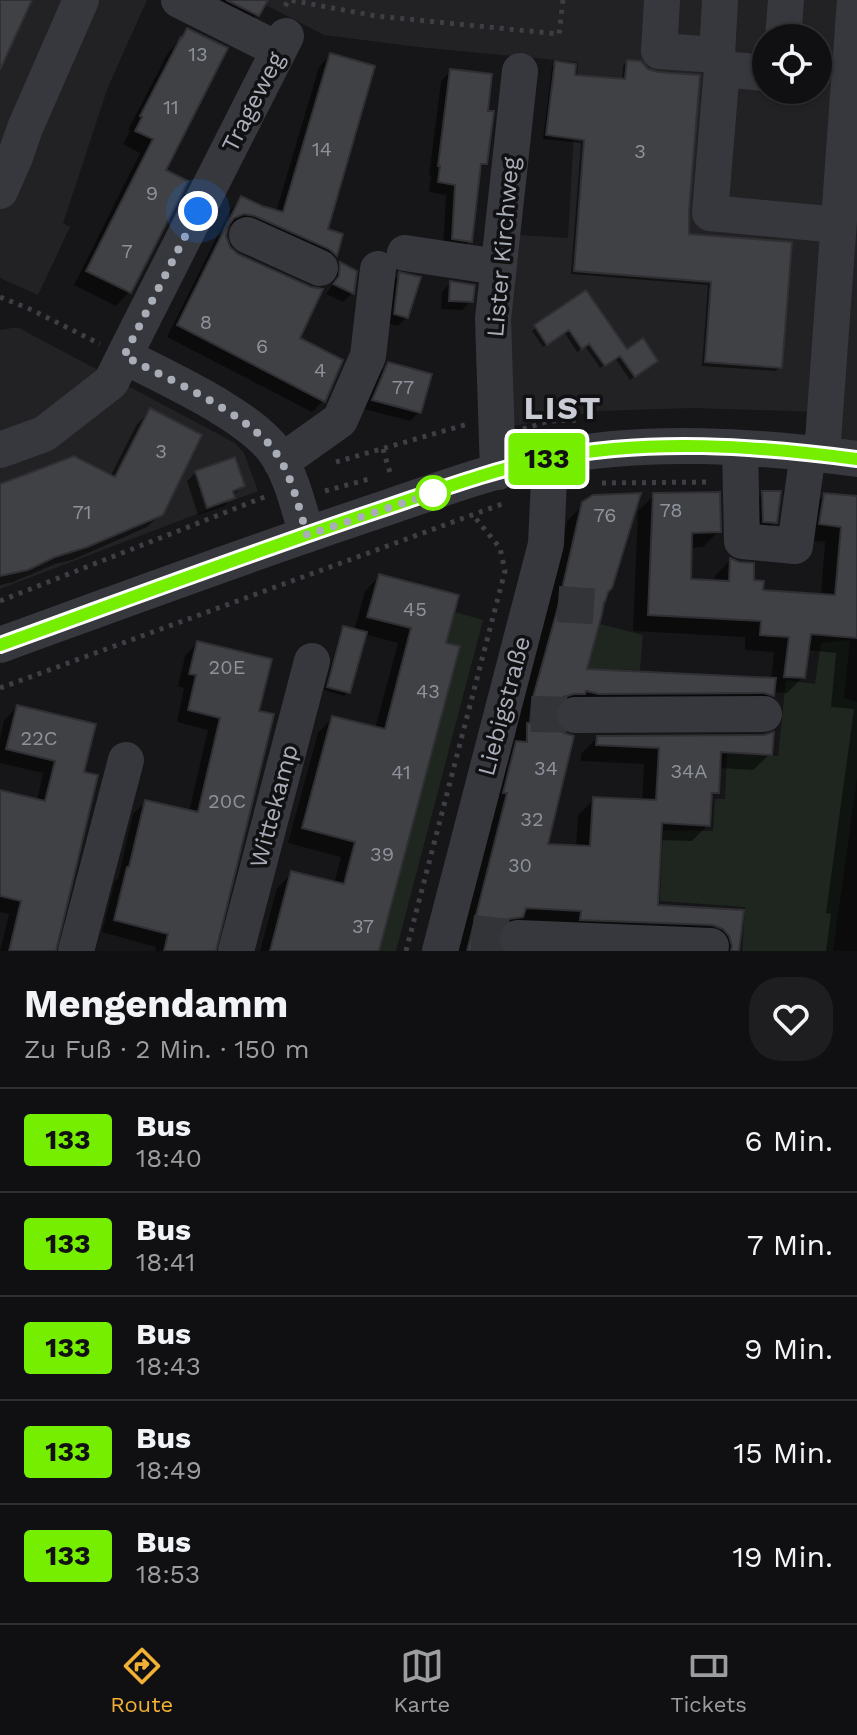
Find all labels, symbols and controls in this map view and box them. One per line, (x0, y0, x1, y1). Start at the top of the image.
map controls (752, 24, 832, 104)
button: locate (752, 24, 832, 104)
house number: 13 (188, 42, 208, 66)
street label: Trageweg (216, 47, 290, 157)
house number: 11 (163, 95, 179, 119)
house number: 14 (312, 137, 332, 161)
house number: 3 (634, 139, 646, 163)
street label: Lister Kirchweg (481, 156, 525, 338)
house number: 9 (146, 181, 158, 205)
your location (178, 191, 218, 231)
house number: 7 (121, 239, 133, 263)
house number: 8 (200, 310, 212, 334)
house number: 6 (256, 334, 268, 358)
house number: 4 (314, 358, 326, 382)
house number: 77 (392, 375, 414, 399)
district label: LIST (524, 389, 602, 427)
line badge: 133 (501, 433, 593, 485)
house number: 3 (155, 439, 167, 463)
text: 133 (524, 442, 570, 475)
unlabelled marker (416, 476, 450, 510)
house number: 78 (659, 498, 683, 522)
house number: 71 (72, 500, 92, 524)
house number: 76 (594, 503, 616, 527)
house number: 45 (403, 597, 427, 621)
street label: Liebigstraße (472, 633, 536, 779)
house number: 20E (209, 655, 245, 679)
house number: 43 (416, 679, 440, 703)
house number: 22C (20, 726, 58, 750)
street label: Wittekamp (244, 741, 304, 871)
house number: 34 (534, 756, 558, 780)
house number: 34A (670, 759, 708, 783)
house number: 41 (391, 760, 411, 784)
house number: 20C (208, 789, 246, 813)
house number: 32 (520, 807, 544, 831)
house number: 39 (370, 842, 394, 866)
house number: 30 (508, 853, 532, 877)
house number: 37 (352, 914, 374, 938)
button: heart (749, 977, 833, 1061)
text: Mengendamm (24, 982, 288, 1026)
text: Zu Fuß · 2 Min. · 150 m (24, 1034, 310, 1064)
text: Bus (136, 1108, 191, 1143)
text: 133 (45, 1123, 91, 1156)
text: 6 Min. (744, 1123, 833, 1158)
text: 18:40 (136, 1143, 202, 1173)
text: Bus (136, 1212, 191, 1247)
text: 133 (45, 1227, 91, 1260)
text: 7 Min. (747, 1227, 833, 1262)
text: 18:41 (136, 1247, 195, 1277)
text: Bus (136, 1316, 191, 1351)
text: 133 (45, 1331, 91, 1364)
text: 9 Min. (744, 1331, 833, 1366)
text: 18:43 (136, 1351, 201, 1381)
text: Bus (136, 1420, 191, 1455)
text: 133 (45, 1435, 91, 1468)
text: 15 Min. (733, 1435, 833, 1470)
text: 18:49 (136, 1455, 202, 1485)
text: Bus (136, 1524, 191, 1559)
text: 133 (45, 1539, 91, 1572)
text: 19 Min. (732, 1539, 833, 1574)
text: 18:53 (136, 1559, 200, 1589)
tab: Route (110, 1644, 173, 1717)
tab: Karte (393, 1644, 450, 1717)
tab: Tickets (670, 1644, 747, 1717)

